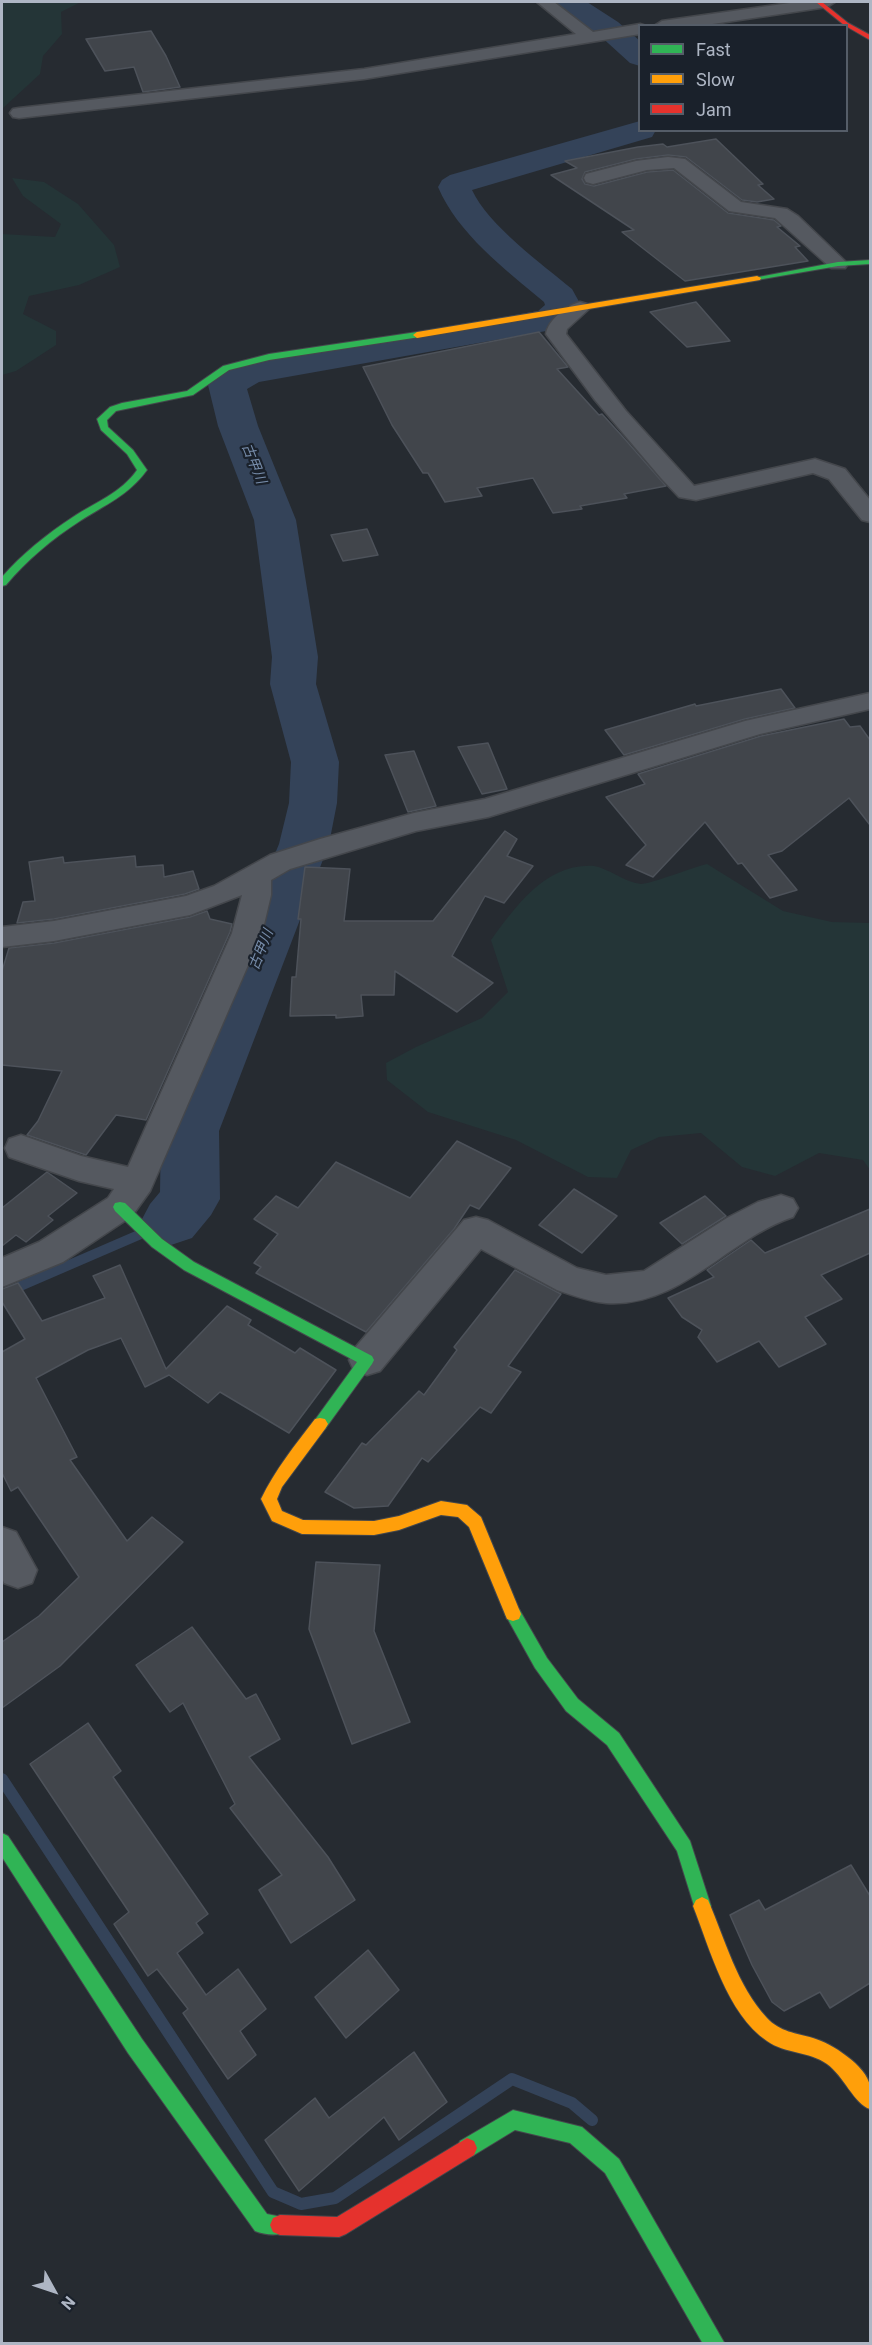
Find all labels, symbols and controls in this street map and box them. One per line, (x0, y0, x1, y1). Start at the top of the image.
legend (638, 24, 848, 132)
text: Fast (696, 39, 731, 60)
text: Slow (696, 69, 735, 90)
text: Jam (696, 99, 732, 120)
water label: 古甲川 (237, 441, 269, 487)
water label: 古甲川 (246, 927, 278, 973)
north arrow (24, 2261, 84, 2321)
text: N (57, 2292, 79, 2313)

